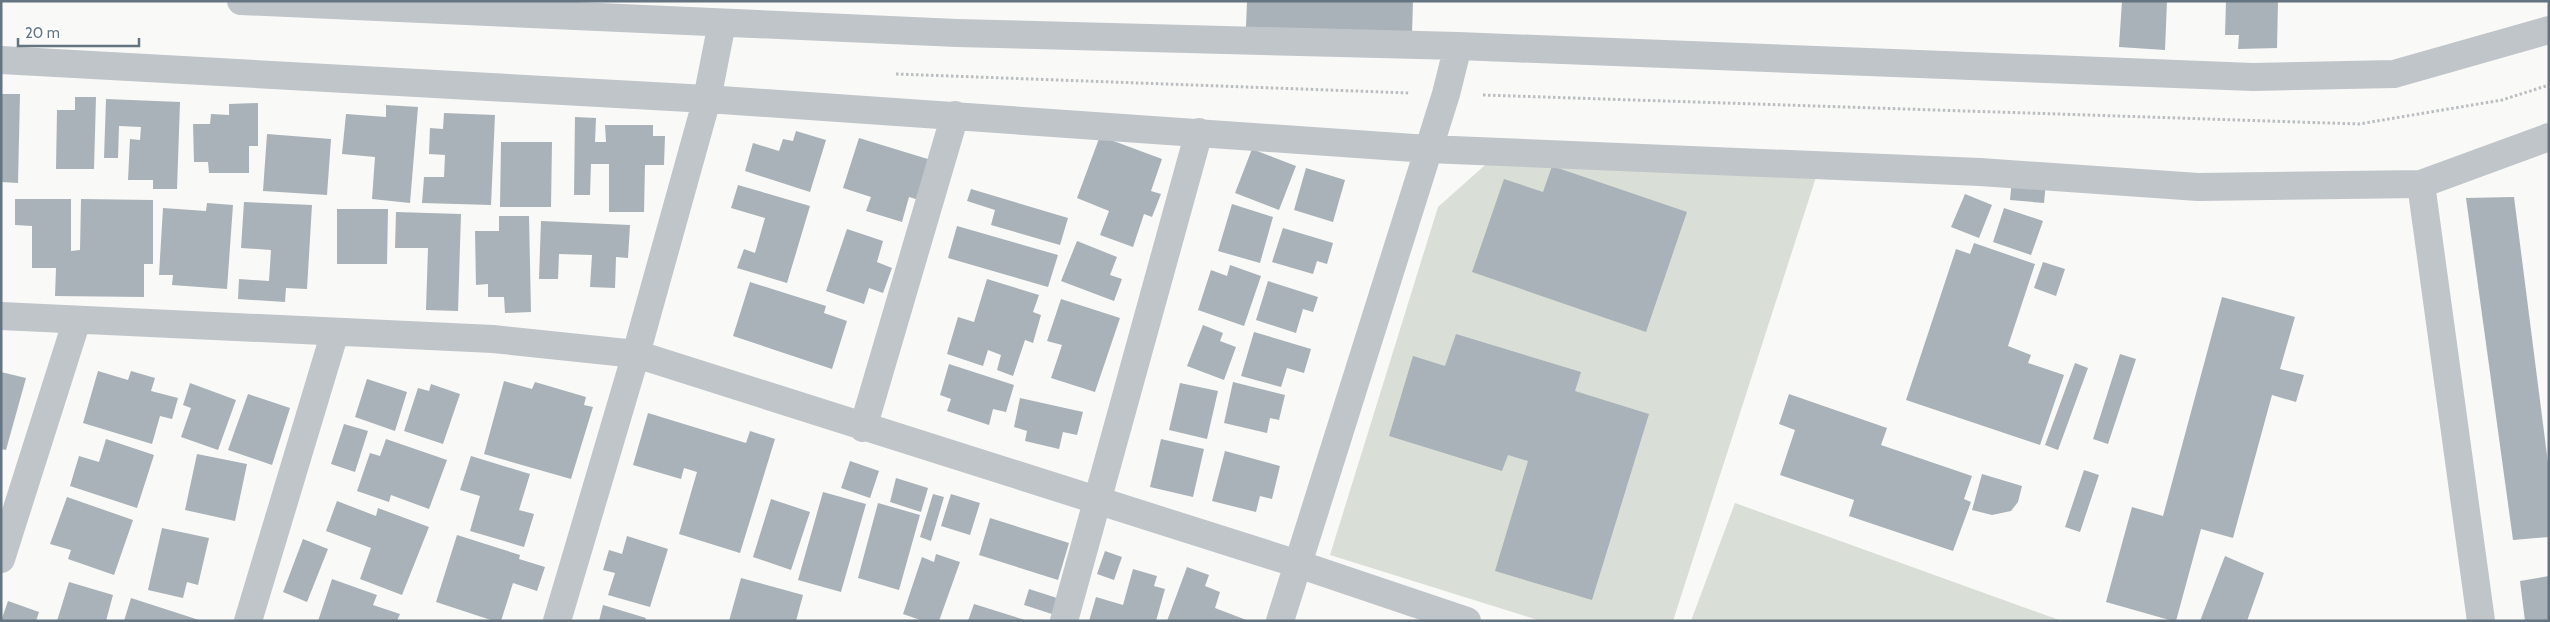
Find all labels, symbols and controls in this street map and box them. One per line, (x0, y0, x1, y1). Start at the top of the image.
scale bar (18, 15, 139, 47)
text: 20 m (25, 24, 60, 42)

